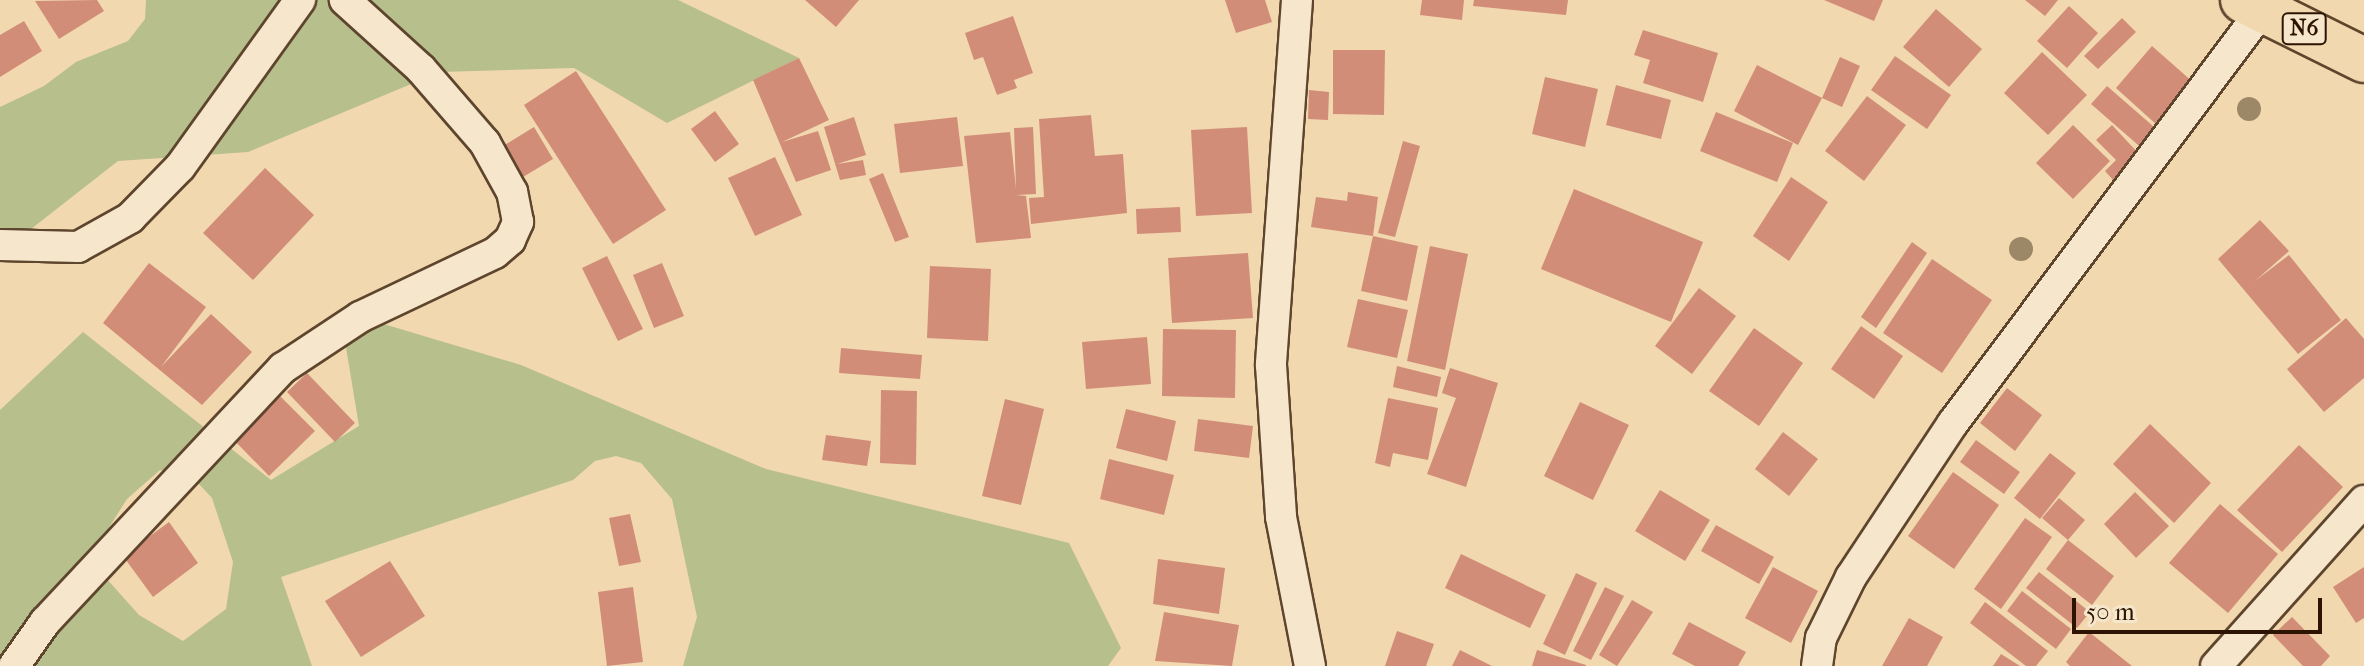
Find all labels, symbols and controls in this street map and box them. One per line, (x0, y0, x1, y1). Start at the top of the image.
road number: N6 (2280, 11, 2328, 47)
scale bar (2076, 582, 2326, 632)
text: 50 m (2086, 598, 2135, 626)

